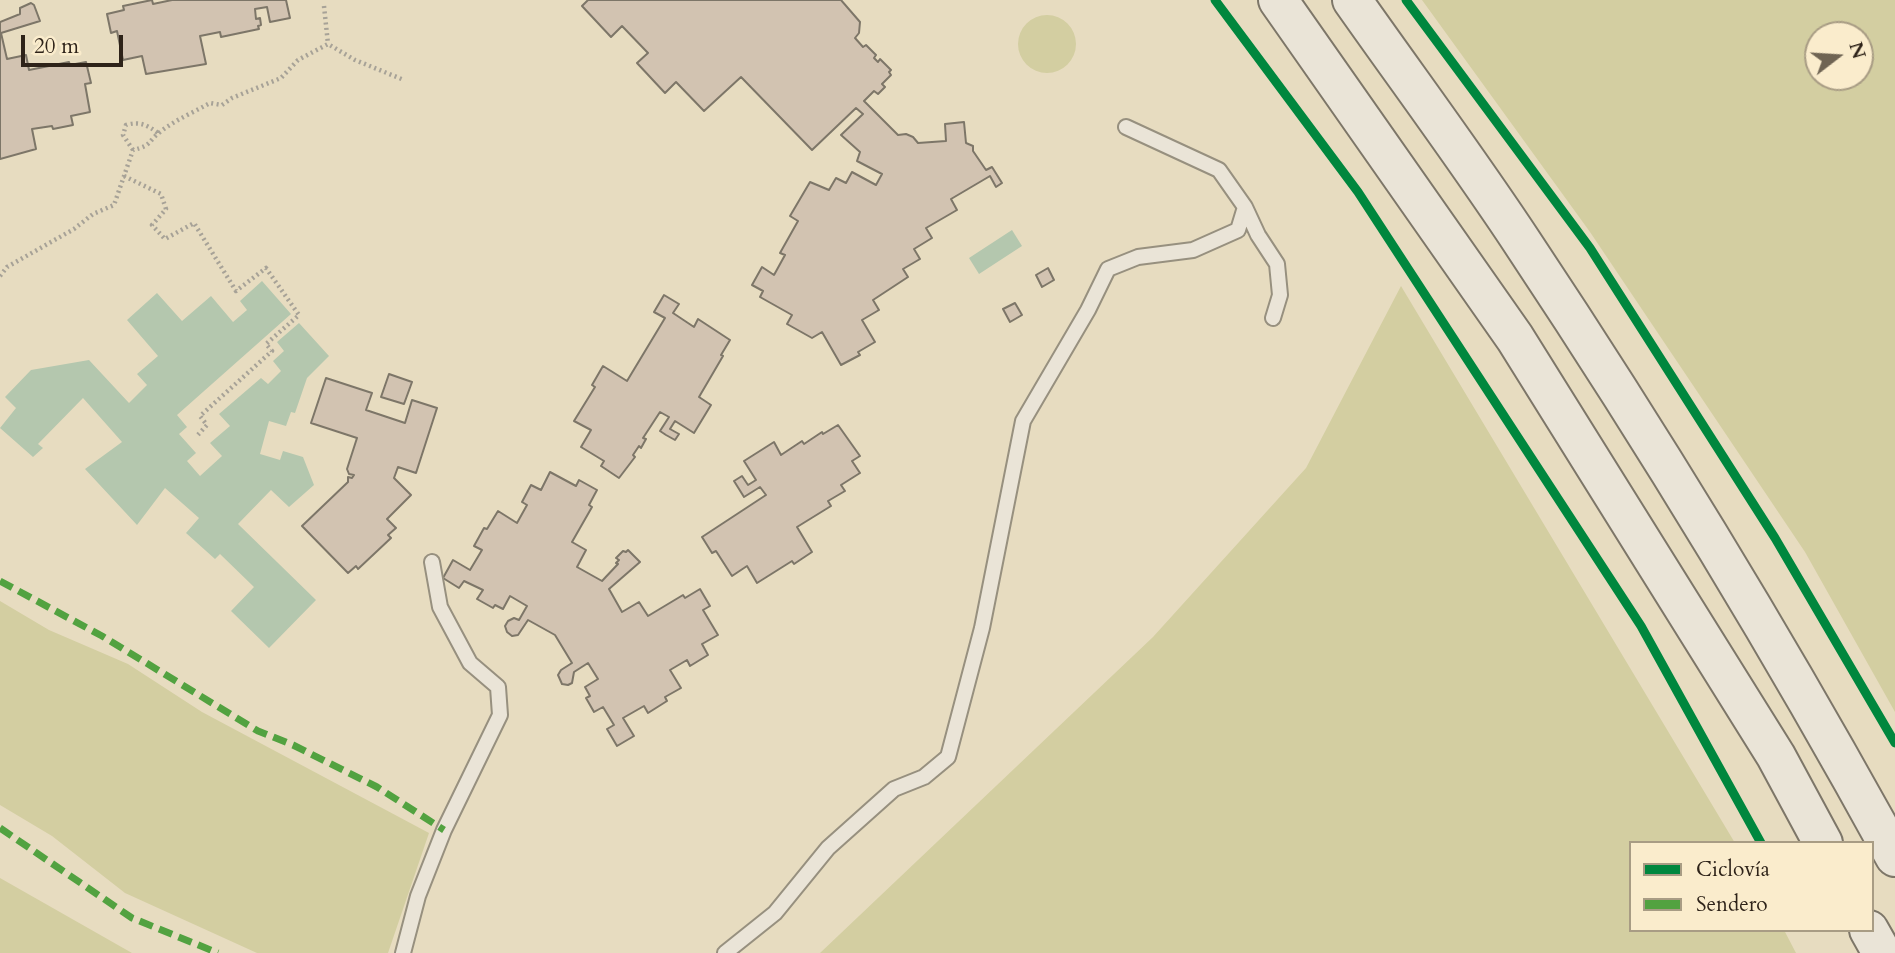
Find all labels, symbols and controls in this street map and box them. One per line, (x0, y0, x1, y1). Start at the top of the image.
scale bar (24, 21, 126, 65)
north arrow (1804, 21, 1874, 91)
text: 20 m (34, 32, 79, 61)
text: N (1842, 39, 1872, 62)
legend (1629, 841, 1874, 932)
text: Ciclovía (1696, 855, 1770, 884)
text: Sendero (1696, 890, 1768, 919)

